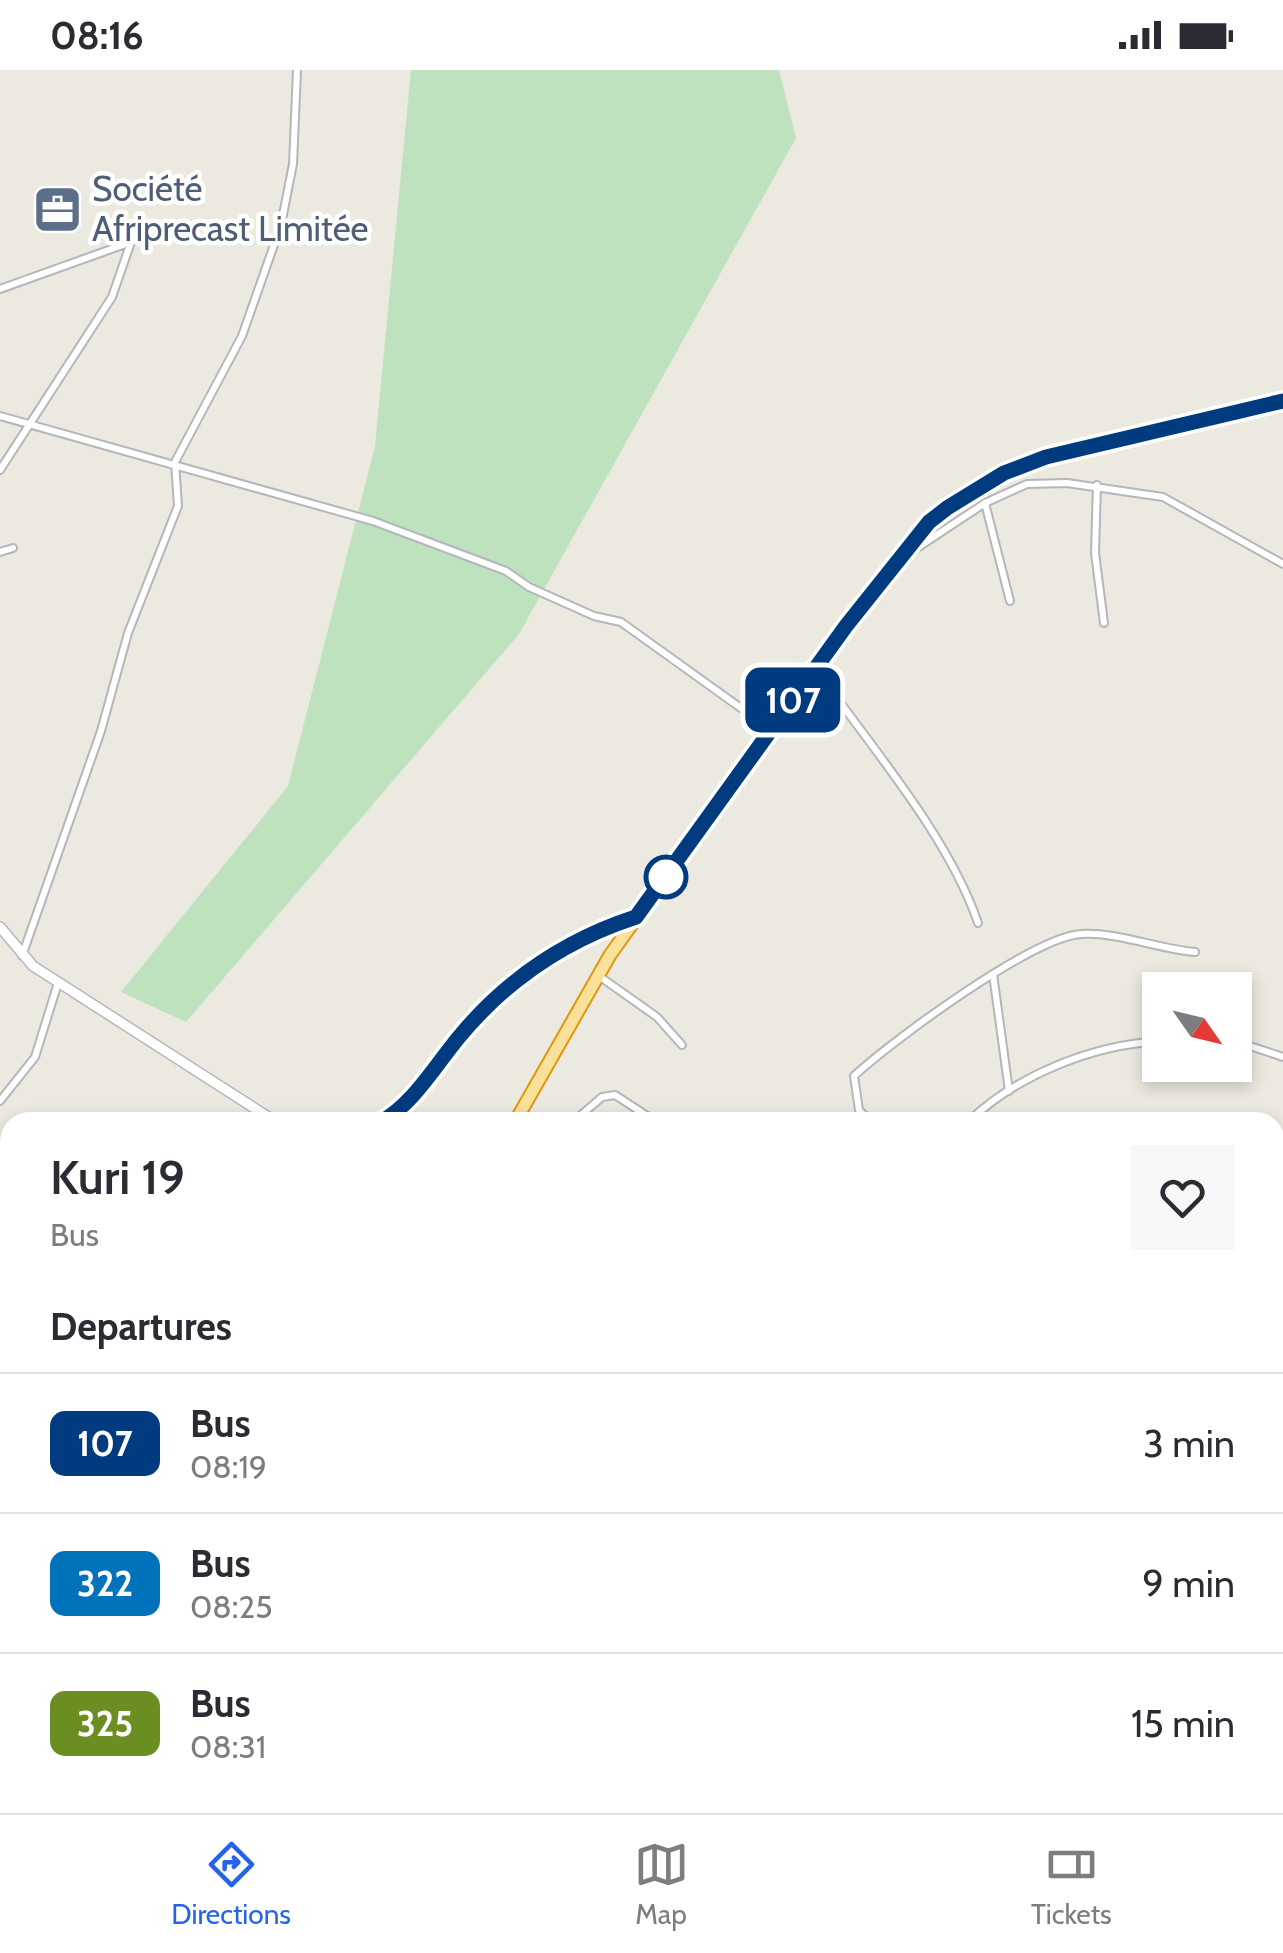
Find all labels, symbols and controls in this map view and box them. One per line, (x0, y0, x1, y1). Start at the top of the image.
text: 08:16 (50, 12, 144, 59)
place label: Société Afriprecast Limitée (92, 167, 369, 250)
office icon: Société Afriprecast Limitée (31, 183, 83, 235)
line badge: 107 (736, 668, 850, 732)
text: 107 (765, 679, 821, 722)
unlabelled marker (645, 856, 687, 898)
north arrow (1142, 972, 1252, 1082)
map controls (1142, 972, 1252, 1082)
button: heart (1130, 1145, 1235, 1250)
text: Kuri 19 (50, 1148, 185, 1206)
text: Bus (50, 1215, 99, 1254)
text: Departures (50, 1303, 232, 1350)
text: Bus (190, 1400, 251, 1447)
text: 3 min (1143, 1420, 1235, 1467)
text: 107 (77, 1422, 133, 1465)
text: 08:19 (190, 1447, 267, 1486)
text: Bus (190, 1540, 251, 1587)
text: 9 min (1142, 1560, 1235, 1607)
text: 322 (77, 1562, 133, 1605)
text: 08:25 (190, 1587, 272, 1626)
text: Bus (190, 1680, 251, 1727)
text: 15 min (1131, 1700, 1235, 1747)
text: 325 (77, 1702, 133, 1745)
text: 08:31 (190, 1727, 266, 1766)
tab: Directions (171, 1837, 291, 1931)
tab: Map (634, 1837, 689, 1931)
tab: Tickets (1031, 1837, 1112, 1931)

